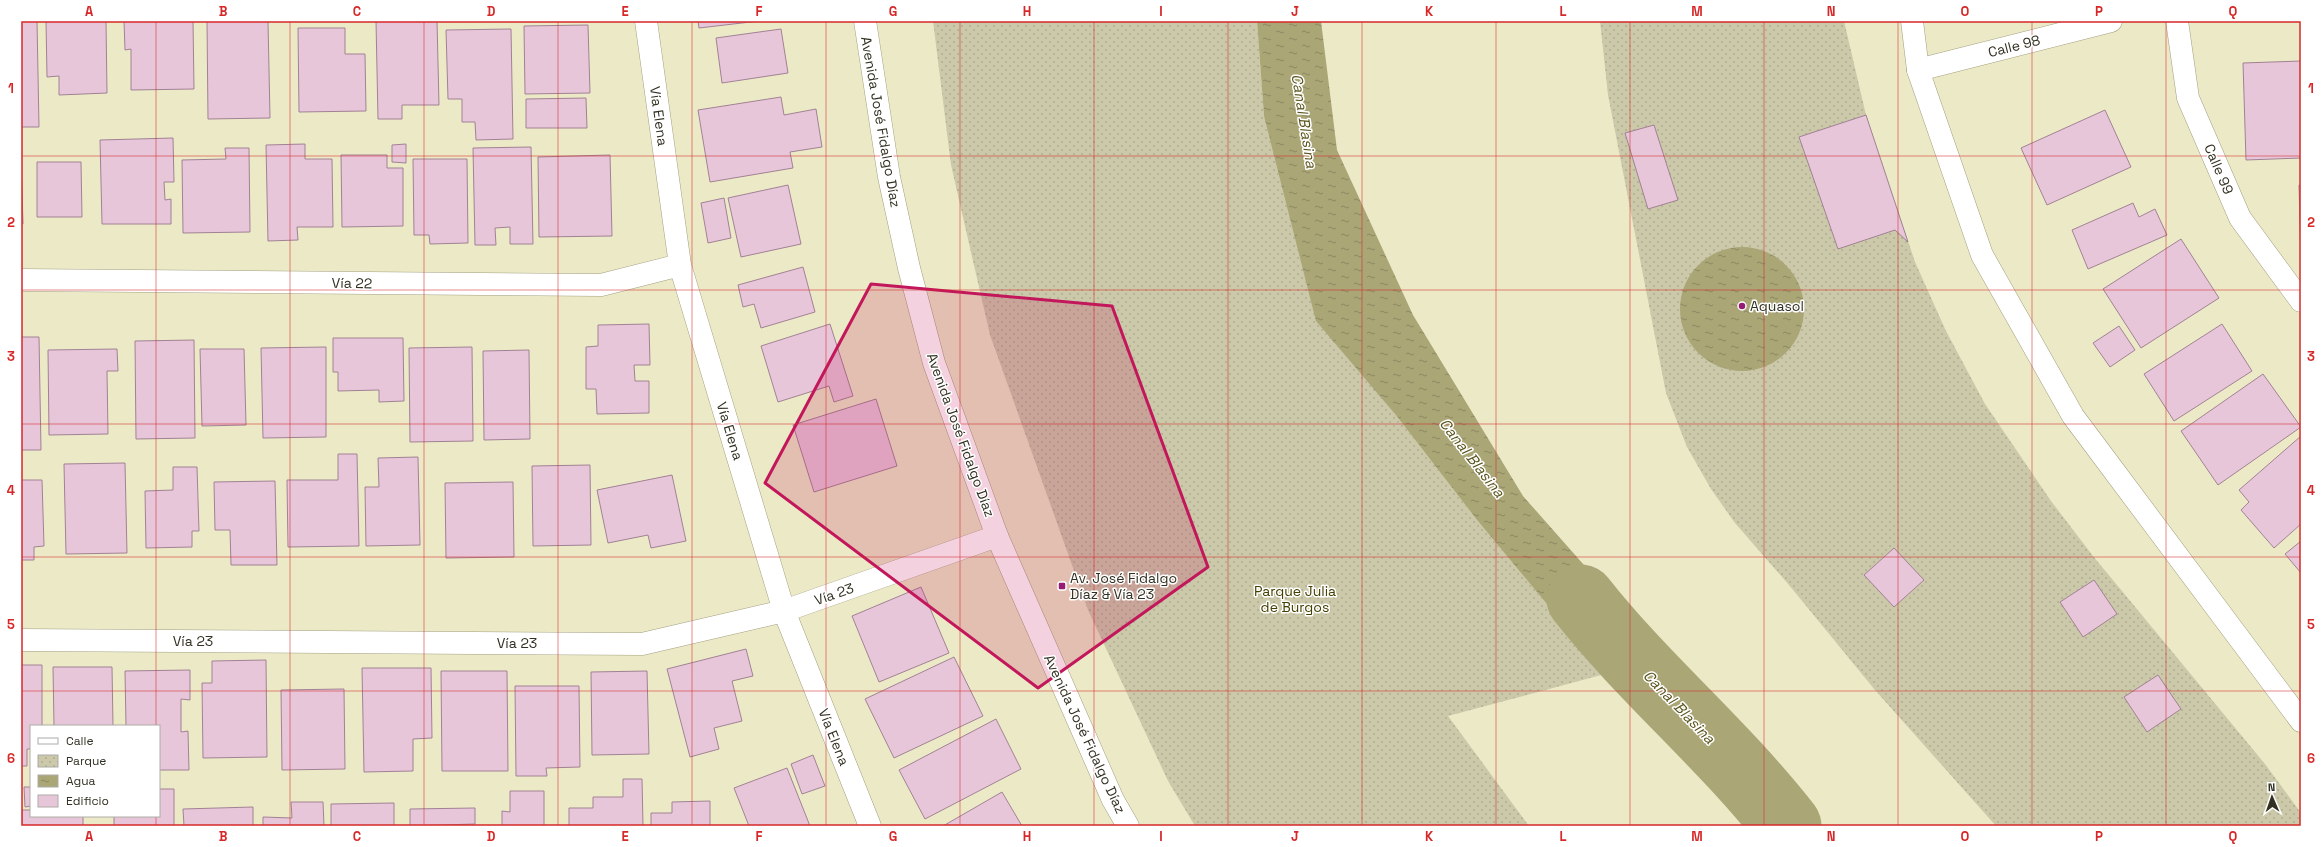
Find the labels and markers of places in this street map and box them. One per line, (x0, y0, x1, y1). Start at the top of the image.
place label: Aquasol (1750, 297, 1804, 315)
marker: Aquasol (1737, 301, 1747, 311)
place label: Av. José Fidalgo Díaz & Vía 23 (1070, 569, 1177, 603)
marker: Av. José Fidalgo Díaz & Vía 23 (1057, 581, 1067, 591)

